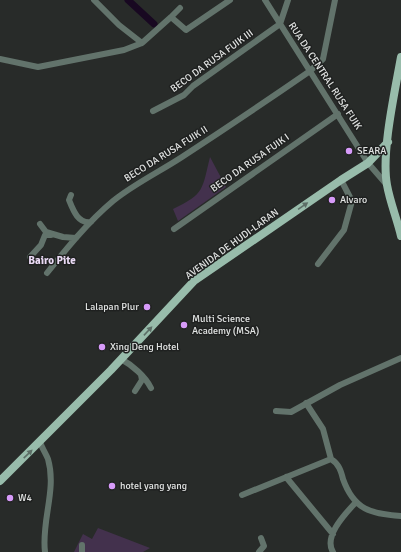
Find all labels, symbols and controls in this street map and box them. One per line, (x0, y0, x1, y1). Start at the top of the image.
street label: RUA DA CENTRAL RUSA FUIK (286, 20, 364, 132)
street label: BECO DA RUSA FUIK III (168, 27, 256, 95)
street label: BECO DA RUSA FUIK II (122, 123, 210, 185)
street label: BECO DA RUSA FUIK I (208, 131, 292, 195)
place label: SEARA (357, 145, 386, 157)
marker: SEARA (344, 146, 354, 156)
place label: Alvaro (340, 194, 367, 206)
marker: Alvaro (327, 195, 337, 205)
one-way arrow (297, 202, 308, 210)
street label: AVENIDA DE HUDI-LARAN (183, 206, 281, 282)
district label: Bairo Pite (28, 254, 76, 267)
place label: Lalapan Plur (85, 301, 139, 313)
marker: Lalapan Plur (142, 302, 152, 312)
place label: Multi Science Academy (MSA) (192, 313, 259, 337)
marker: Multi Science Academy (MSA) (179, 320, 189, 330)
one-way arrow (143, 325, 152, 336)
place label: Xing Deng Hotel (110, 341, 179, 353)
marker: Xing Deng Hotel (97, 342, 107, 352)
one-way arrow (23, 449, 33, 459)
place label: hotel yang yang (120, 480, 187, 492)
marker: hotel yang yang (107, 481, 117, 491)
place label: W4 (18, 492, 33, 504)
marker: W4 (5, 493, 15, 503)

